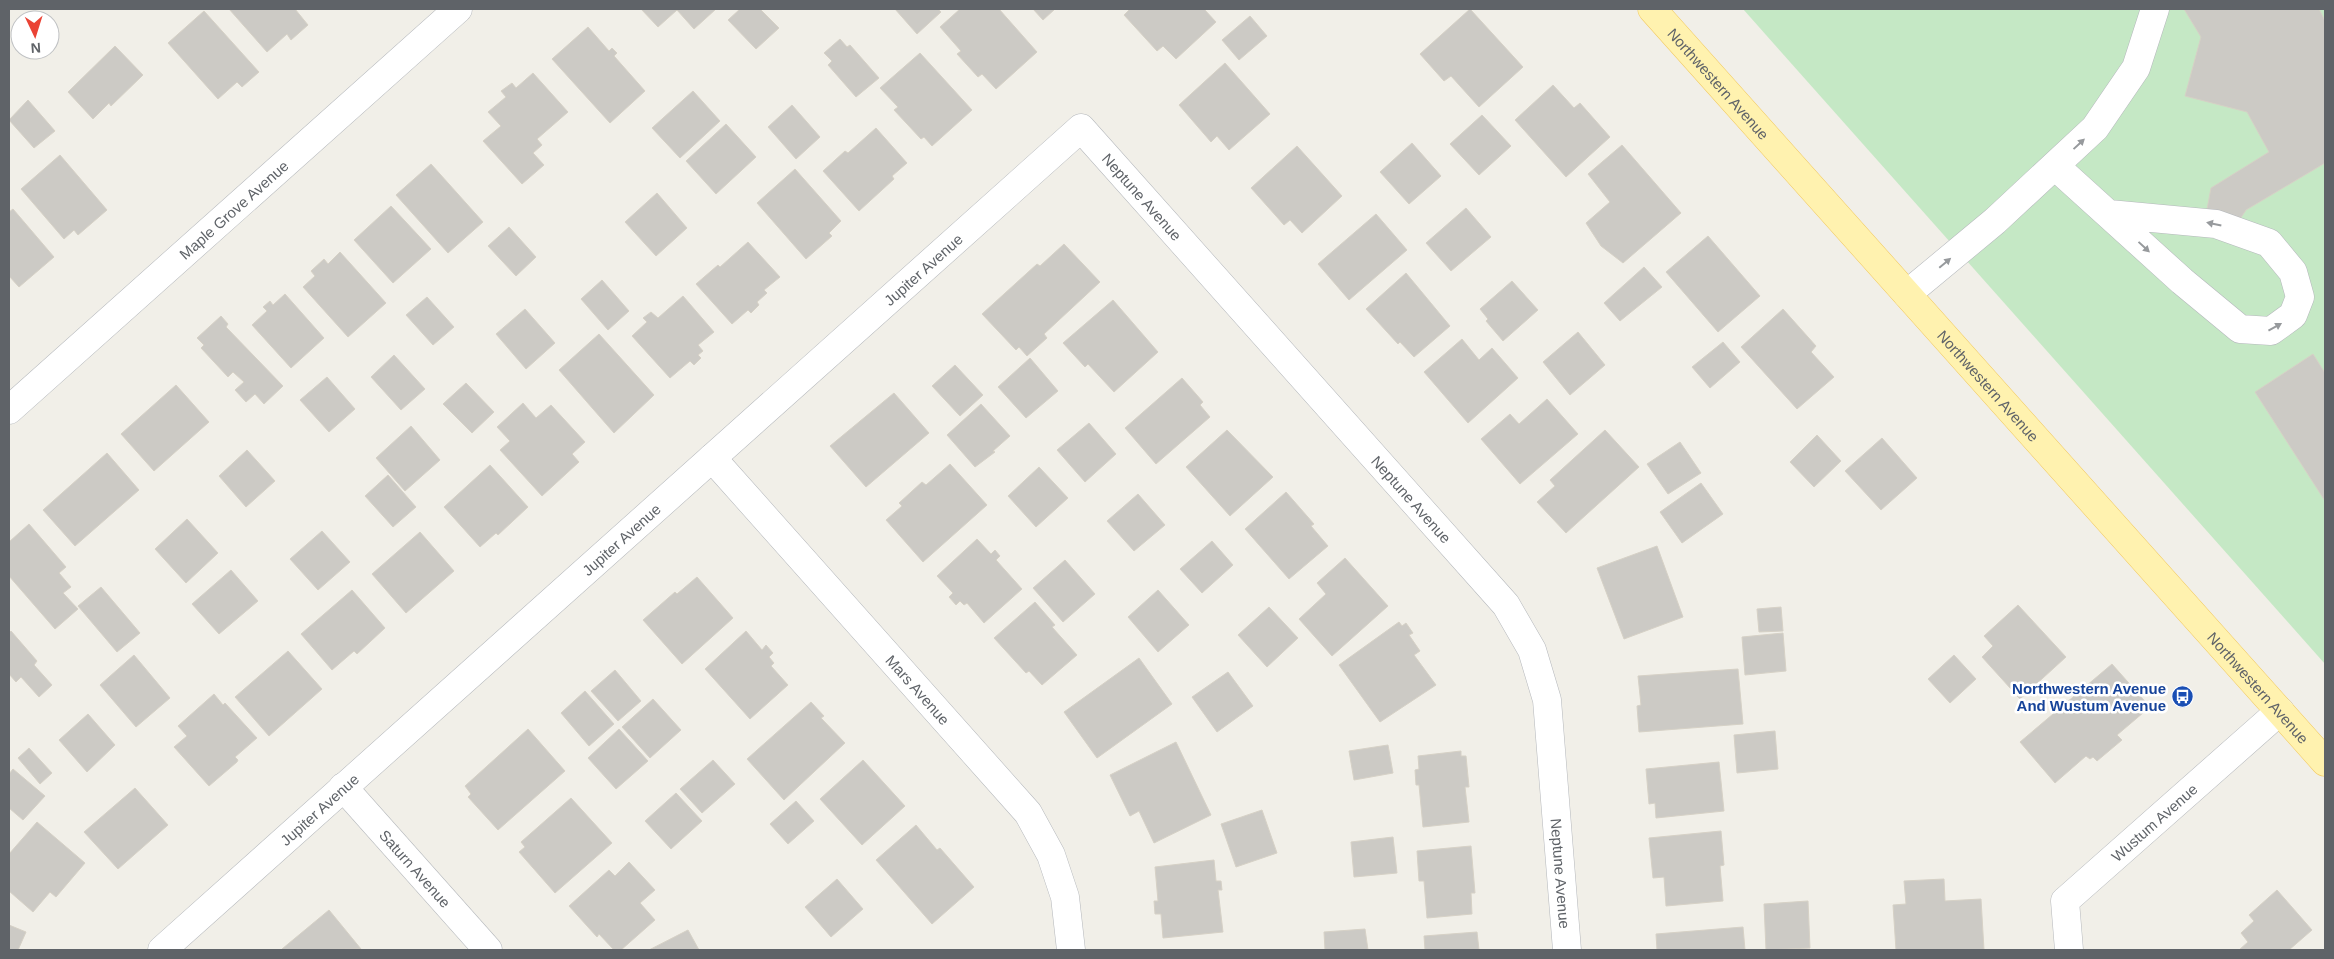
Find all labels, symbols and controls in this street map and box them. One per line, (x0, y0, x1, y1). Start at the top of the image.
north arrow (10, 10, 60, 60)
street label: Northwestern Avenue (1665, 25, 1773, 143)
text: N (30, 40, 42, 56)
one-way arrow (2073, 138, 2085, 150)
street label: Neptune Avenue (1099, 150, 1185, 244)
street label: Maple Grove Avenue (176, 157, 291, 262)
one-way arrow (2206, 220, 2222, 228)
street label: Jupiter Avenue (880, 230, 966, 309)
one-way arrow (2138, 241, 2150, 253)
one-way arrow (1938, 258, 1951, 269)
one-way arrow (2268, 323, 2282, 332)
street label: Northwestern Avenue (1934, 326, 2043, 445)
street label: Neptune Avenue (1368, 452, 1455, 546)
street label: Jupiter Avenue (579, 500, 664, 579)
street label: Northwestern Avenue (2204, 628, 2312, 747)
street label: Mars Avenue (883, 651, 953, 728)
place label: Northwestern Avenue And Wustum Avenue (2012, 680, 2166, 714)
bus stop icon: Northwestern Avenue And Wustum Avenue (2170, 685, 2194, 709)
street label: Jupiter Avenue (277, 770, 362, 849)
street label: Wustum Avenue (2108, 780, 2200, 865)
street label: Neptune Avenue (1548, 818, 1574, 929)
street label: Saturn Avenue (376, 826, 454, 911)

